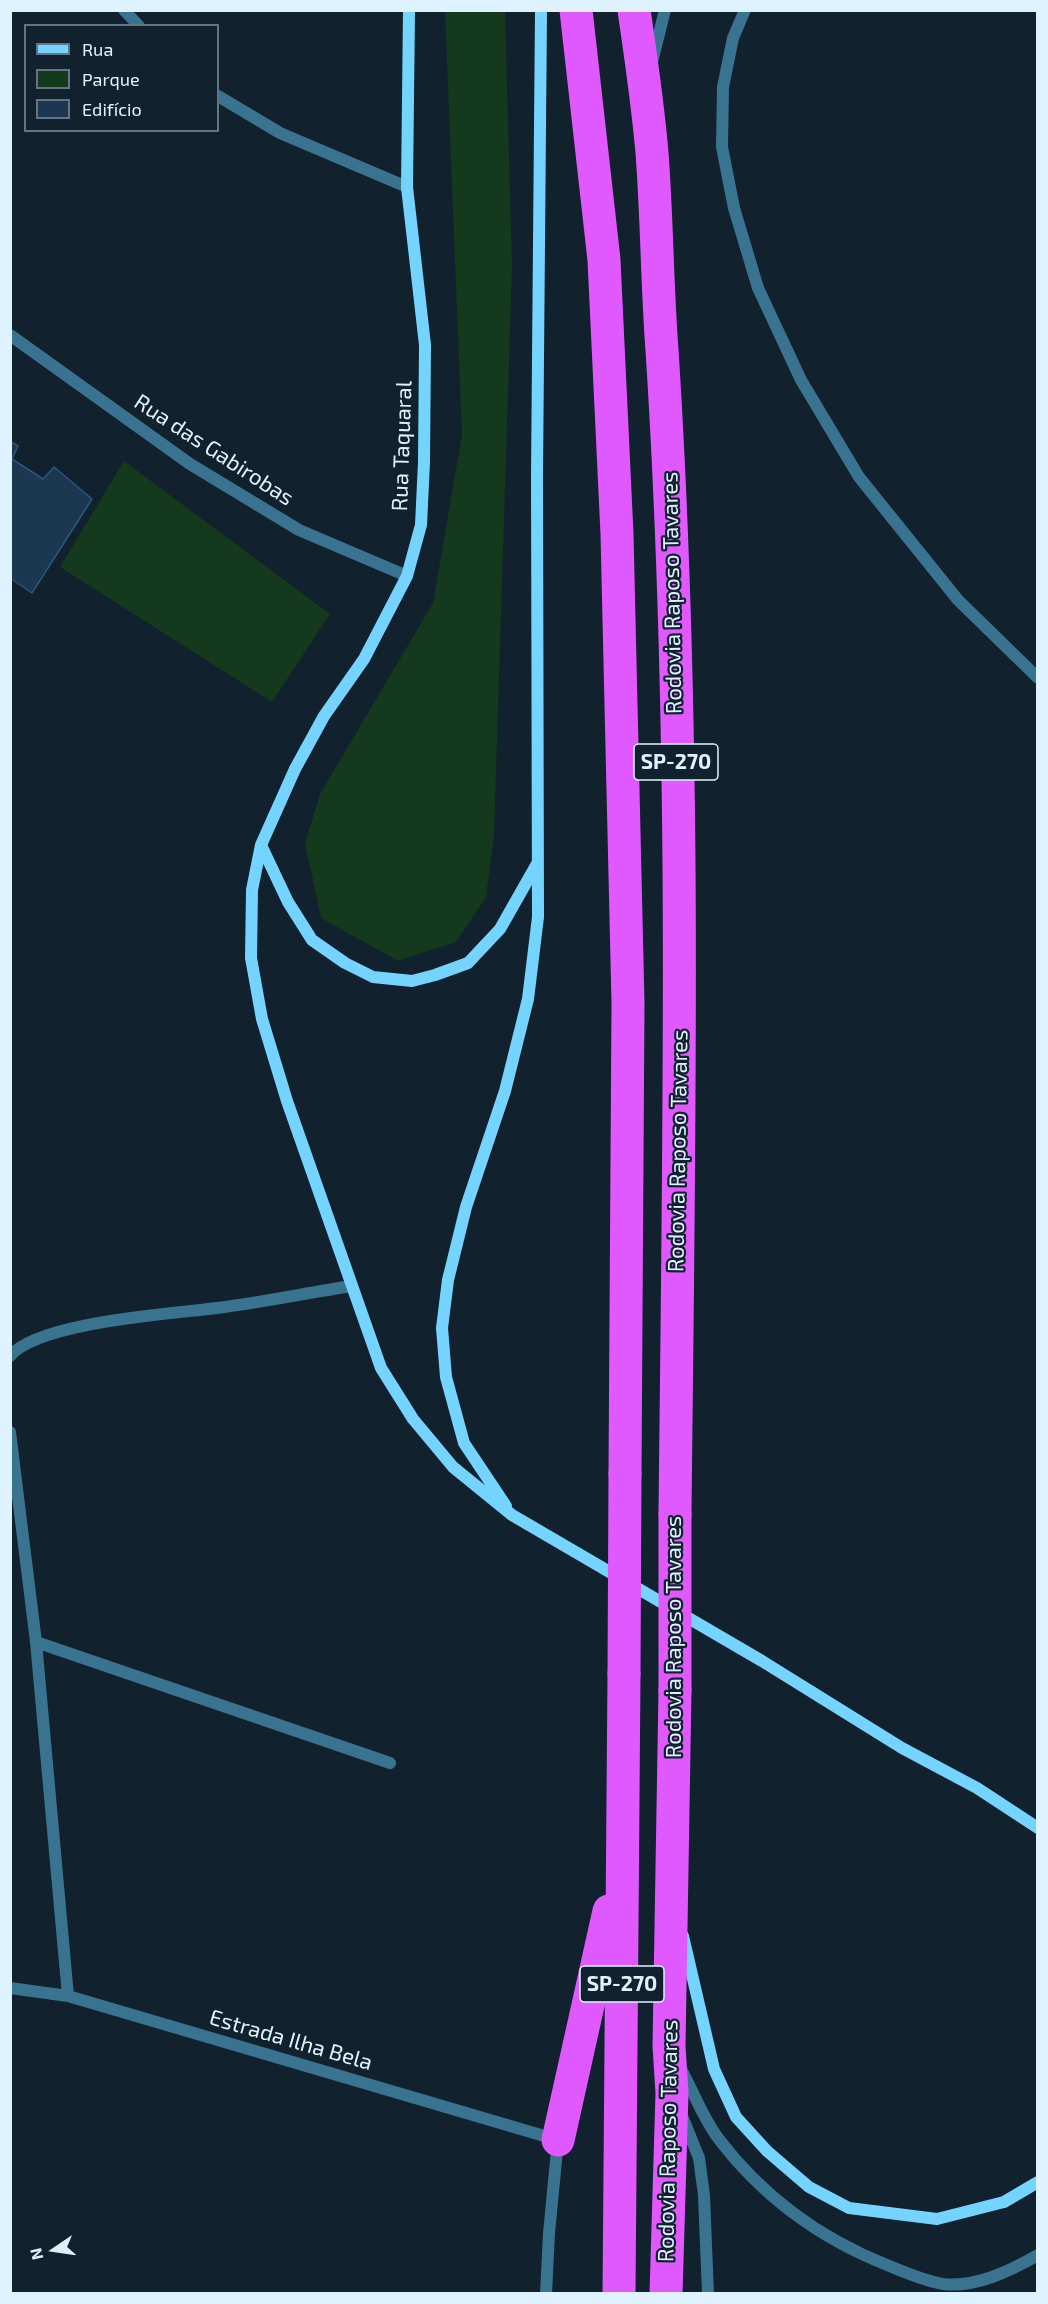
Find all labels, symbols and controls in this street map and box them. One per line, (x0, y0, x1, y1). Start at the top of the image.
legend (24, 24, 219, 132)
text: Rua (82, 38, 113, 60)
text: Parque (82, 68, 140, 90)
text: Edifício (82, 98, 142, 120)
street label: Rua Taquaral (387, 380, 417, 512)
street label: Rua das Gabirobas (129, 389, 299, 511)
street label: Rodovia Raposo Tavares (657, 472, 687, 714)
road number: SP-270 (634, 744, 718, 780)
street label: Rodovia Raposo Tavares (663, 1030, 693, 1272)
street label: Rodovia Raposo Tavares (661, 1516, 687, 1758)
road number: SP-270 (580, 1966, 664, 2002)
street label: Estrada Ilha Bela (206, 2004, 376, 2076)
street label: Rodovia Raposo Tavares (653, 2020, 683, 2262)
north arrow (24, 2220, 84, 2280)
text: N (25, 2246, 47, 2262)

